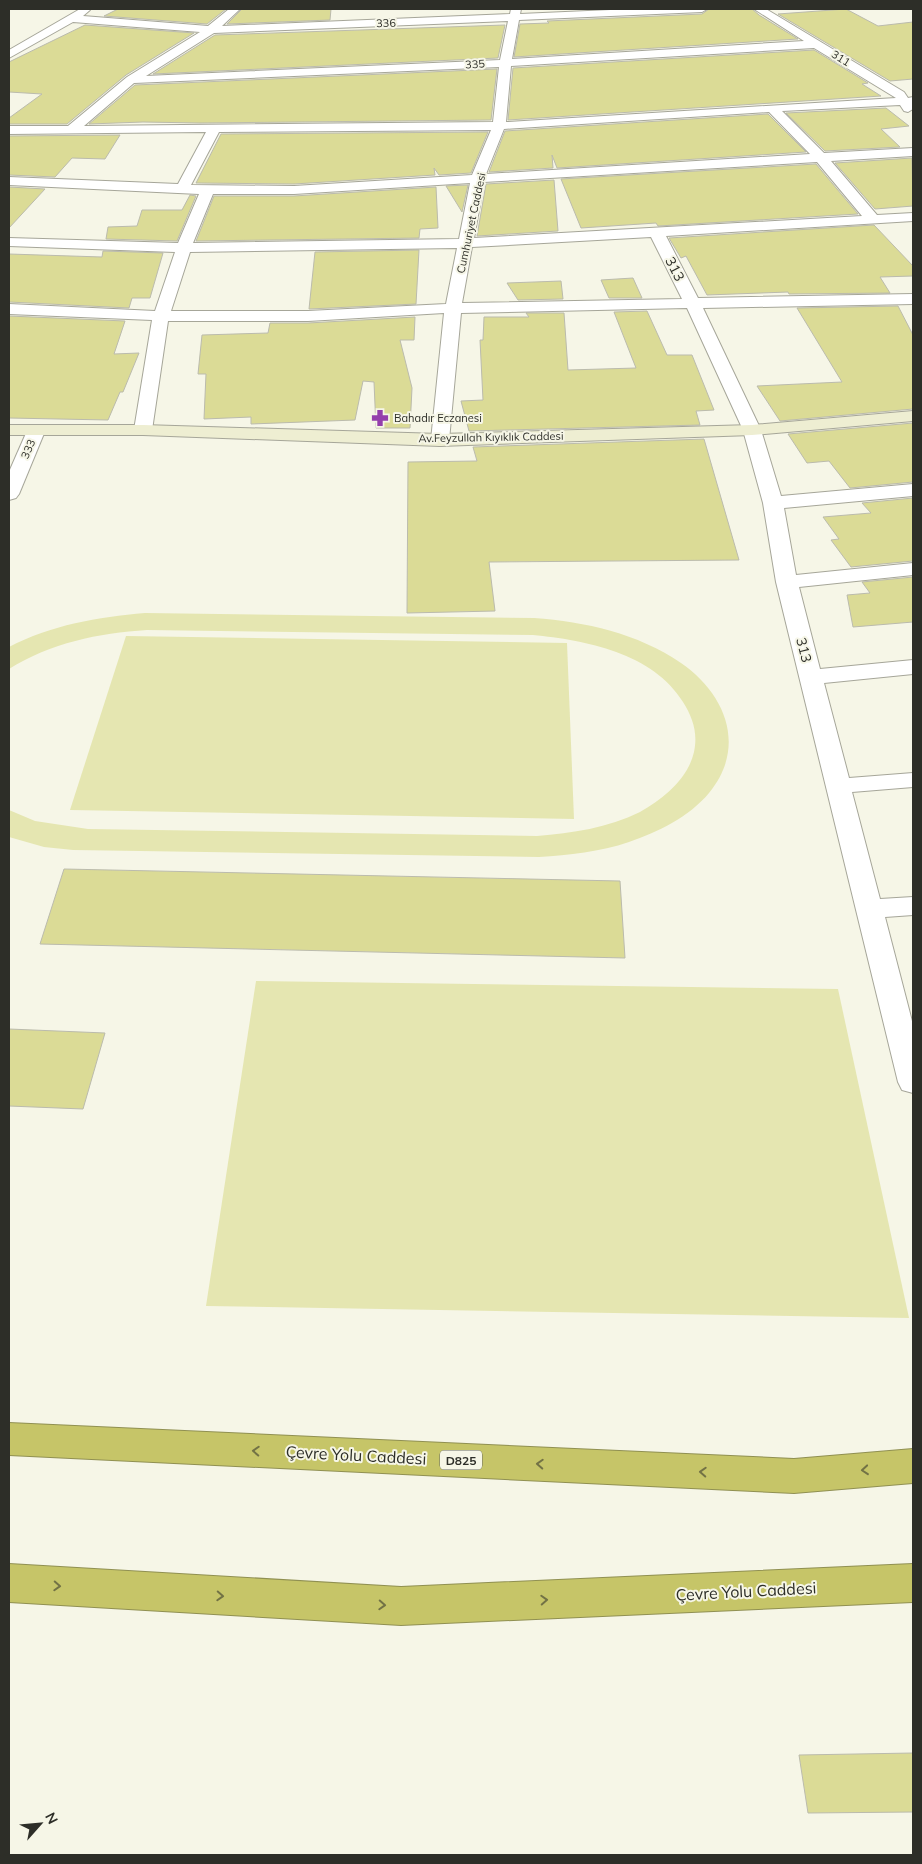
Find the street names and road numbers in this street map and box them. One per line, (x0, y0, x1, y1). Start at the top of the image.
street label: 336 (376, 16, 397, 30)
street label: 311 (829, 47, 853, 69)
street label: 335 (465, 56, 486, 72)
street label: Cumhuriyet Caddesi (453, 171, 489, 275)
street label: 313 (661, 254, 689, 284)
street label: Av.Feyzullah Kıyıklık Caddesi (418, 429, 564, 445)
street label: 333 (18, 437, 38, 461)
street label: 313 (792, 636, 816, 664)
street label: Çevre Yolu Caddesi (285, 1441, 427, 1469)
road number: D825 (440, 1450, 482, 1470)
street label: Çevre Yolu Caddesi (675, 1577, 817, 1605)

